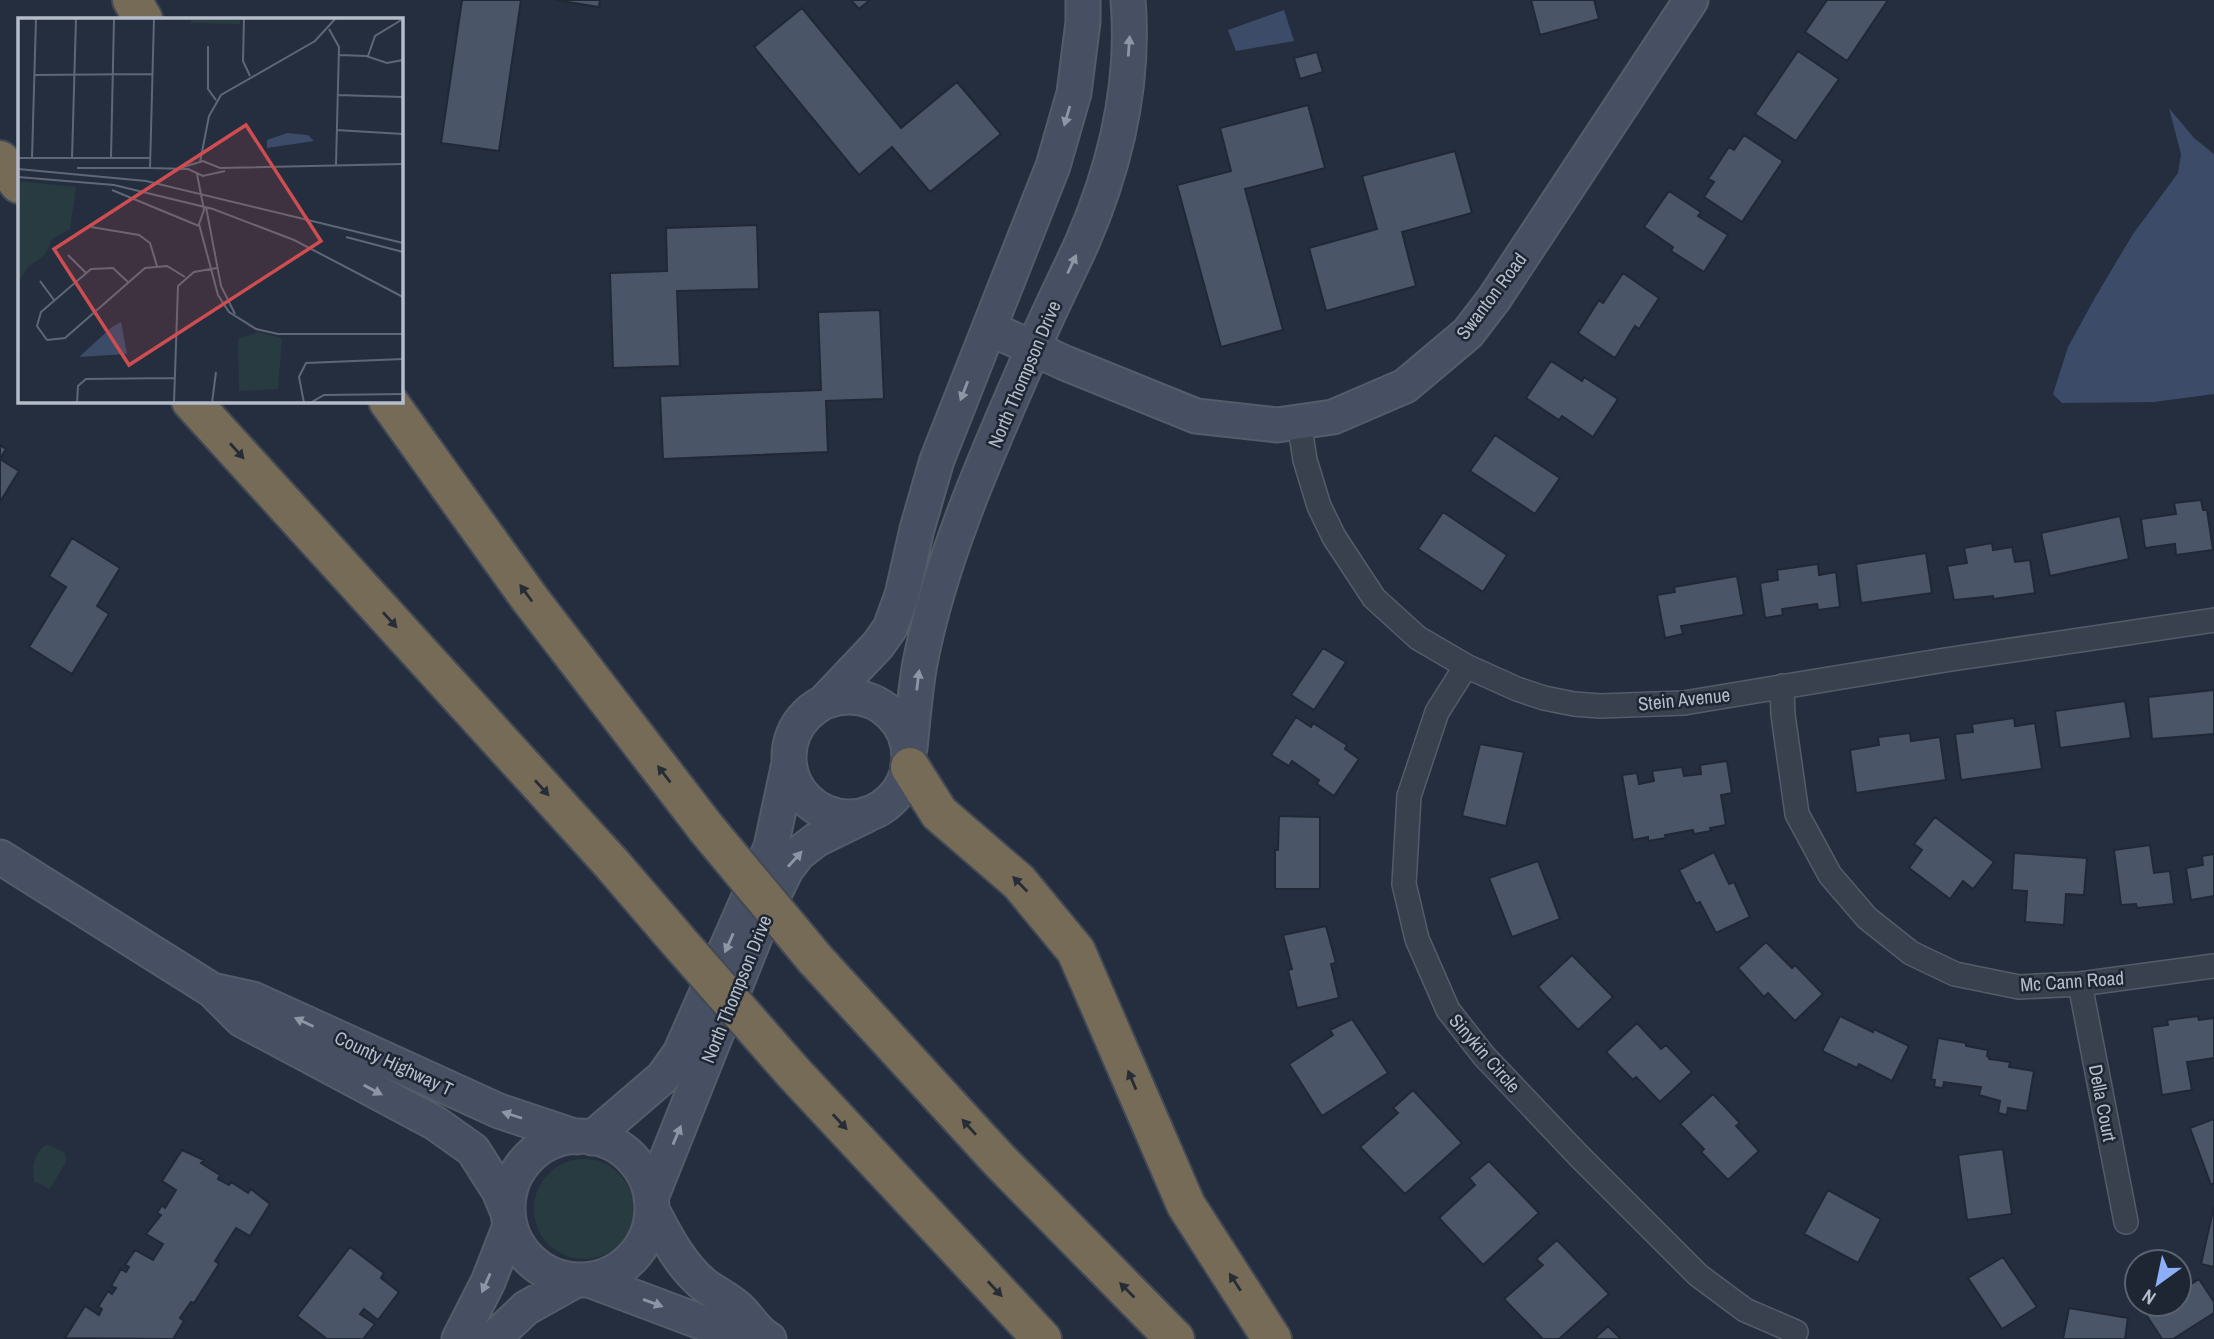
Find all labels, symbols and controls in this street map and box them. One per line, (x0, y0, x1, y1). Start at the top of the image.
inset map (18, 18, 402, 402)
one-way arrow (1124, 34, 1135, 56)
one-way arrow (1062, 106, 1072, 127)
street label: Swanton Road (1450, 247, 1532, 345)
one-way arrow (1066, 254, 1078, 274)
street label: North Thompson Drive (981, 297, 1067, 451)
one-way arrow (958, 381, 969, 402)
one-way arrow (228, 442, 244, 459)
one-way arrow (519, 584, 533, 602)
one-way arrow (381, 611, 397, 628)
one-way arrow (912, 669, 923, 691)
street label: Stein Avenue (1637, 681, 1731, 717)
one-way arrow (658, 765, 672, 783)
one-way arrow (534, 779, 550, 796)
one-way arrow (787, 850, 803, 868)
one-way arrow (1012, 875, 1028, 893)
street label: North Thompson Drive (694, 911, 778, 1067)
one-way arrow (723, 933, 735, 953)
street label: Mc Cann Road (2019, 964, 2125, 998)
street label: Sinykin Circle (1443, 1008, 1527, 1098)
one-way arrow (294, 1016, 314, 1028)
street label: County Highway T (331, 1024, 458, 1102)
street label: Della Court (2083, 1062, 2123, 1144)
one-way arrow (1126, 1069, 1137, 1090)
one-way arrow (363, 1084, 383, 1096)
one-way arrow (501, 1110, 522, 1120)
one-way arrow (832, 1113, 848, 1131)
one-way arrow (961, 1118, 977, 1136)
one-way arrow (672, 1125, 683, 1146)
north arrow (2123, 1248, 2193, 1318)
one-way arrow (1228, 1272, 1241, 1292)
one-way arrow (481, 1273, 492, 1293)
one-way arrow (987, 1280, 1003, 1297)
one-way arrow (1119, 1282, 1136, 1299)
text: N (2137, 1283, 2161, 1311)
one-way arrow (643, 1298, 664, 1309)

